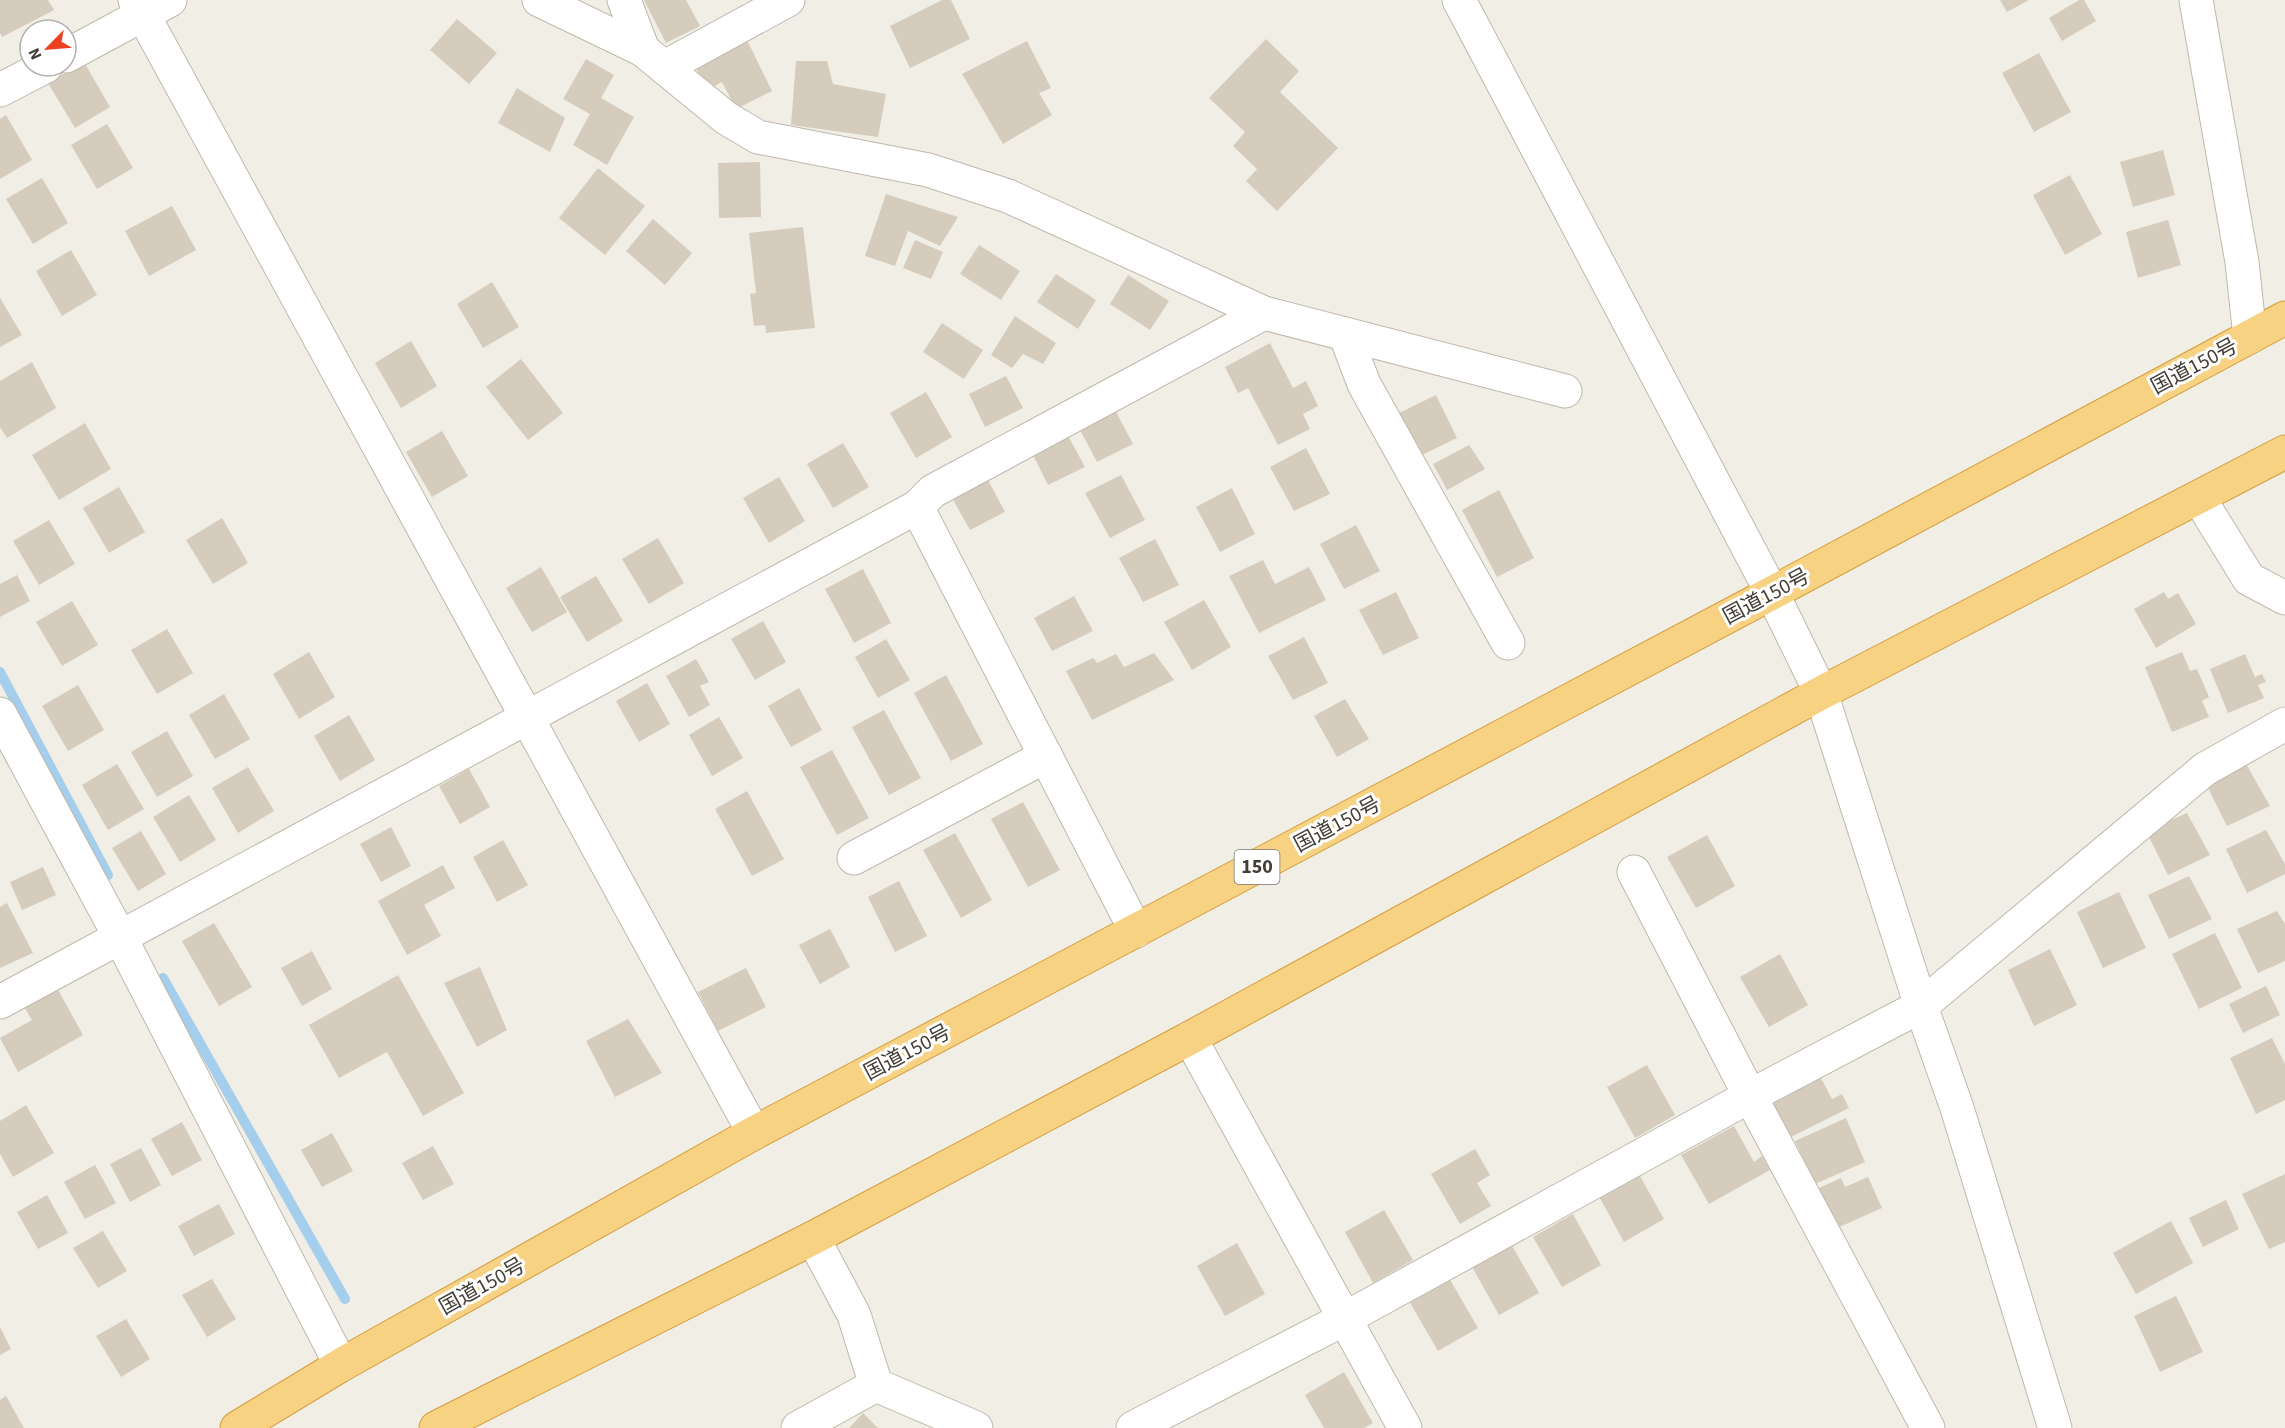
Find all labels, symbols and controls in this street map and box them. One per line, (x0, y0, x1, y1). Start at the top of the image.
north arrow (18, 18, 78, 78)
text: N (23, 44, 48, 63)
street label: 国道150号 (2145, 331, 2243, 401)
street label: 国道150号 (1717, 561, 1815, 631)
street label: 国道150号 (1288, 789, 1386, 859)
road number: 150 (1234, 850, 1280, 884)
street label: 国道150号 (858, 1017, 956, 1087)
street label: 国道150号 (433, 1250, 531, 1322)

